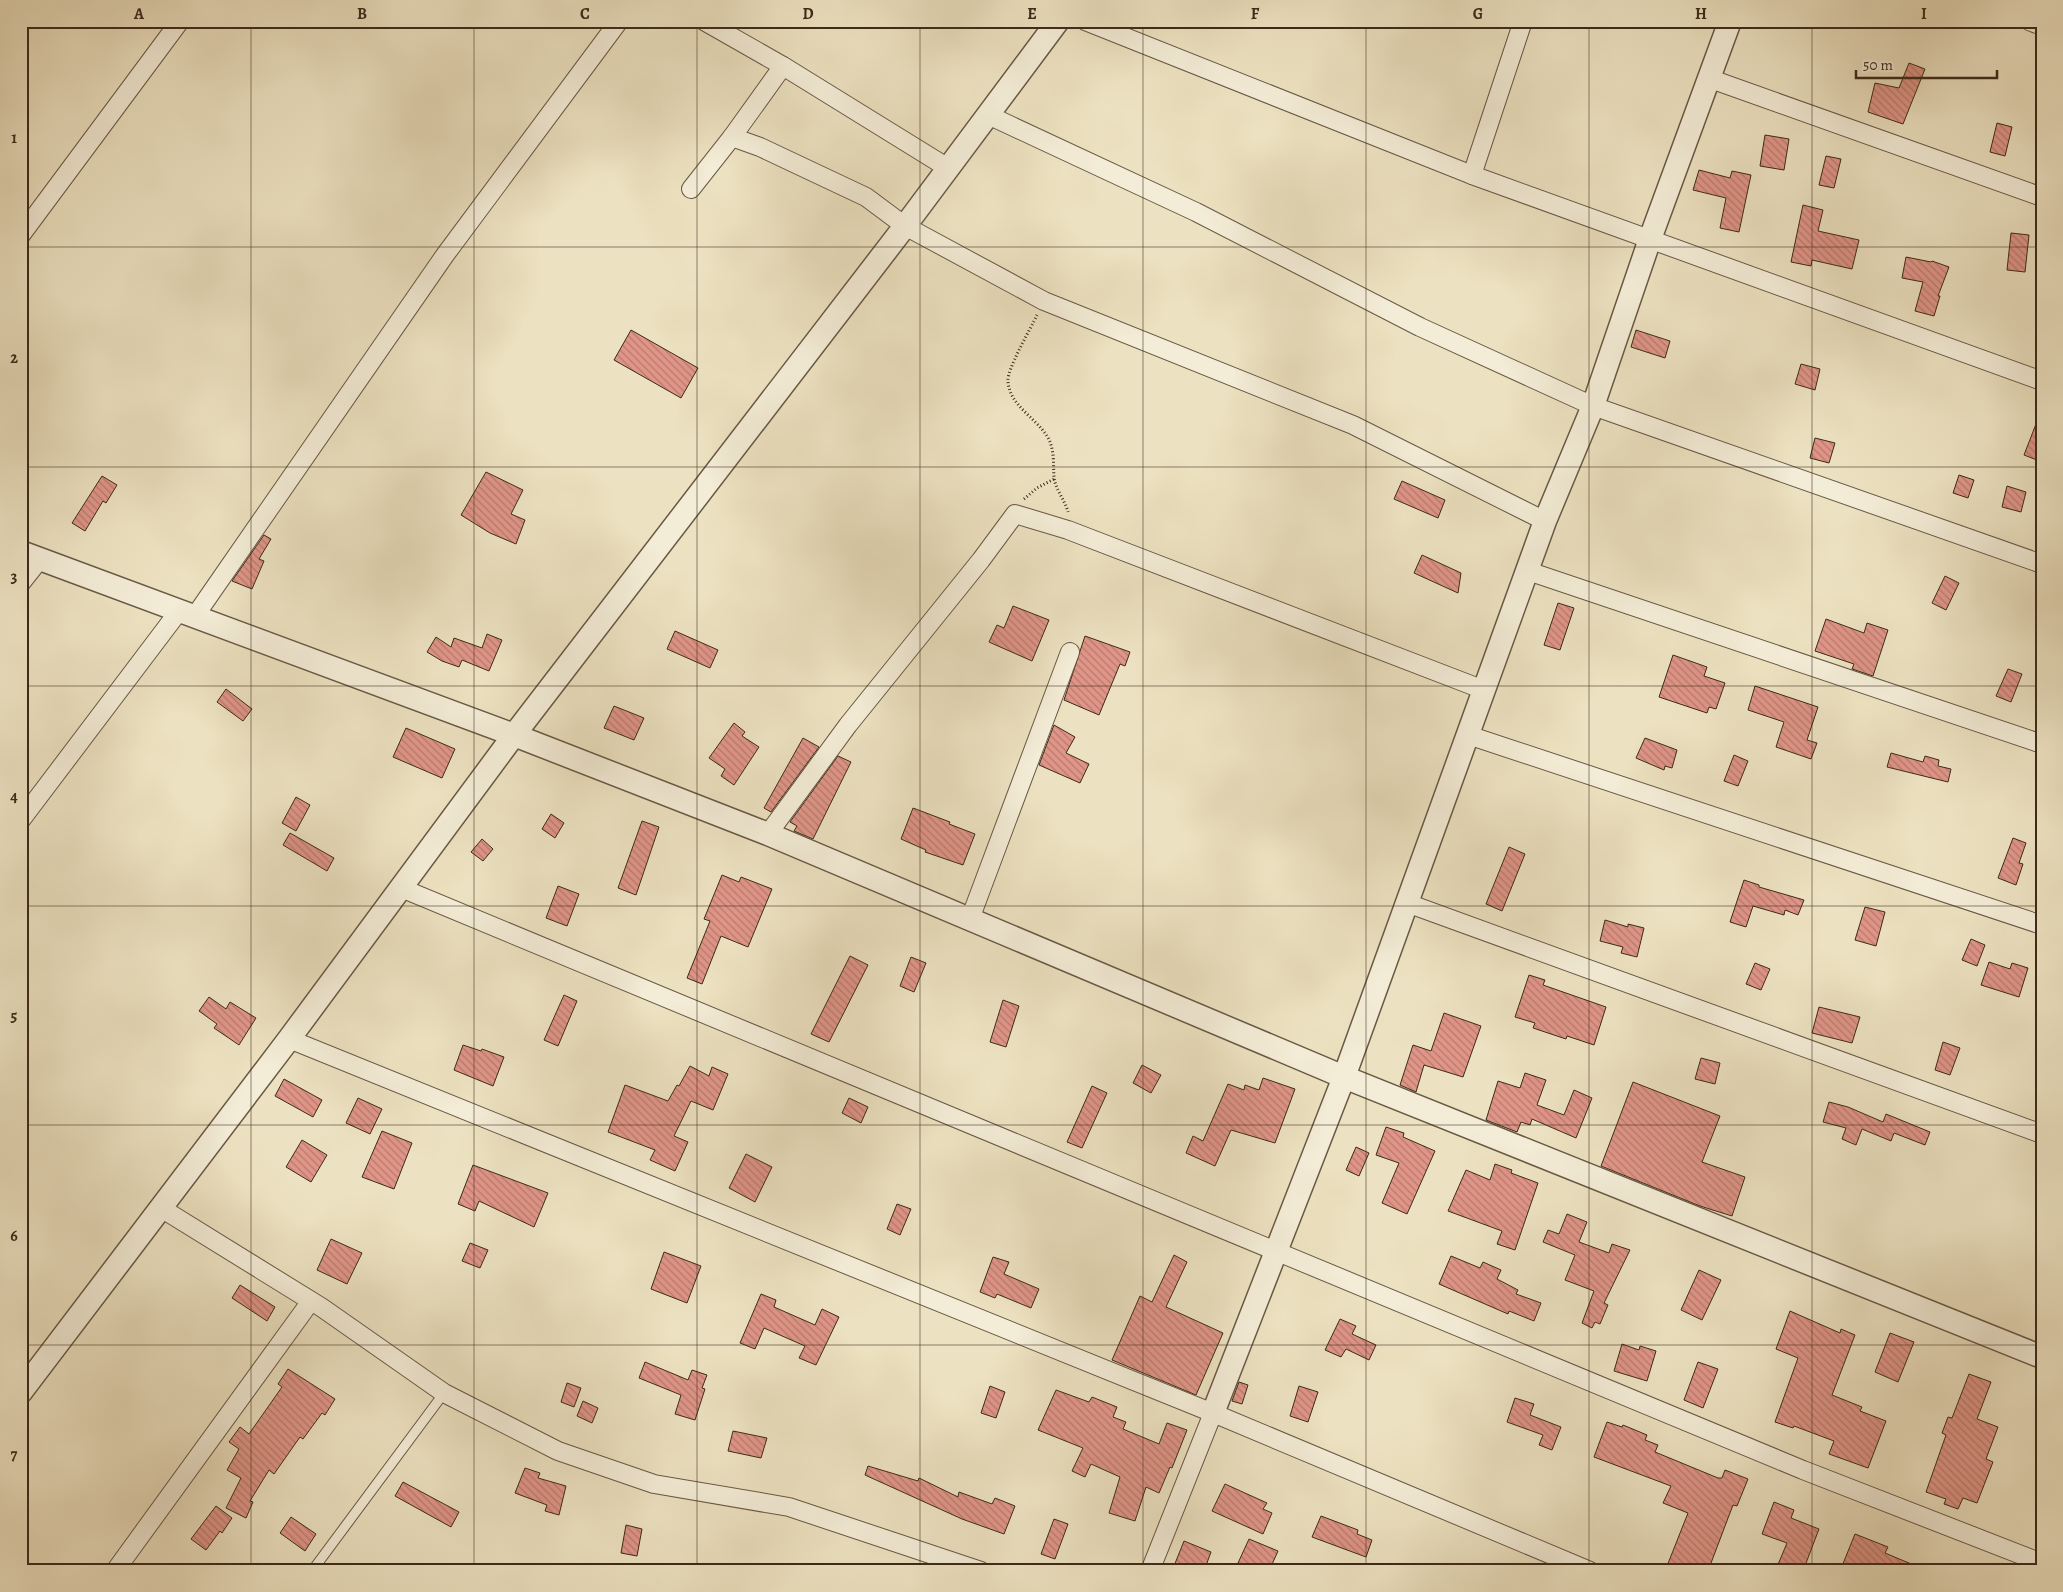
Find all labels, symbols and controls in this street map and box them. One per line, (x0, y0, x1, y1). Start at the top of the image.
text: A (133, 3, 145, 25)
text: B (357, 3, 367, 25)
text: C (580, 3, 590, 25)
text: D (802, 3, 814, 25)
text: E (1027, 3, 1037, 25)
text: F (1251, 3, 1260, 25)
text: G (1473, 3, 1483, 25)
text: H (1695, 3, 1707, 25)
text: I (1921, 3, 1927, 25)
scale bar (1856, 48, 1997, 80)
text: 50 m (1863, 55, 1893, 75)
text: 1 (11, 127, 17, 149)
text: 2 (10, 347, 18, 369)
text: 3 (11, 566, 18, 588)
text: 4 (10, 786, 18, 808)
text: 5 (11, 1005, 18, 1027)
text: 6 (10, 1225, 18, 1247)
text: 7 (11, 1444, 18, 1466)

